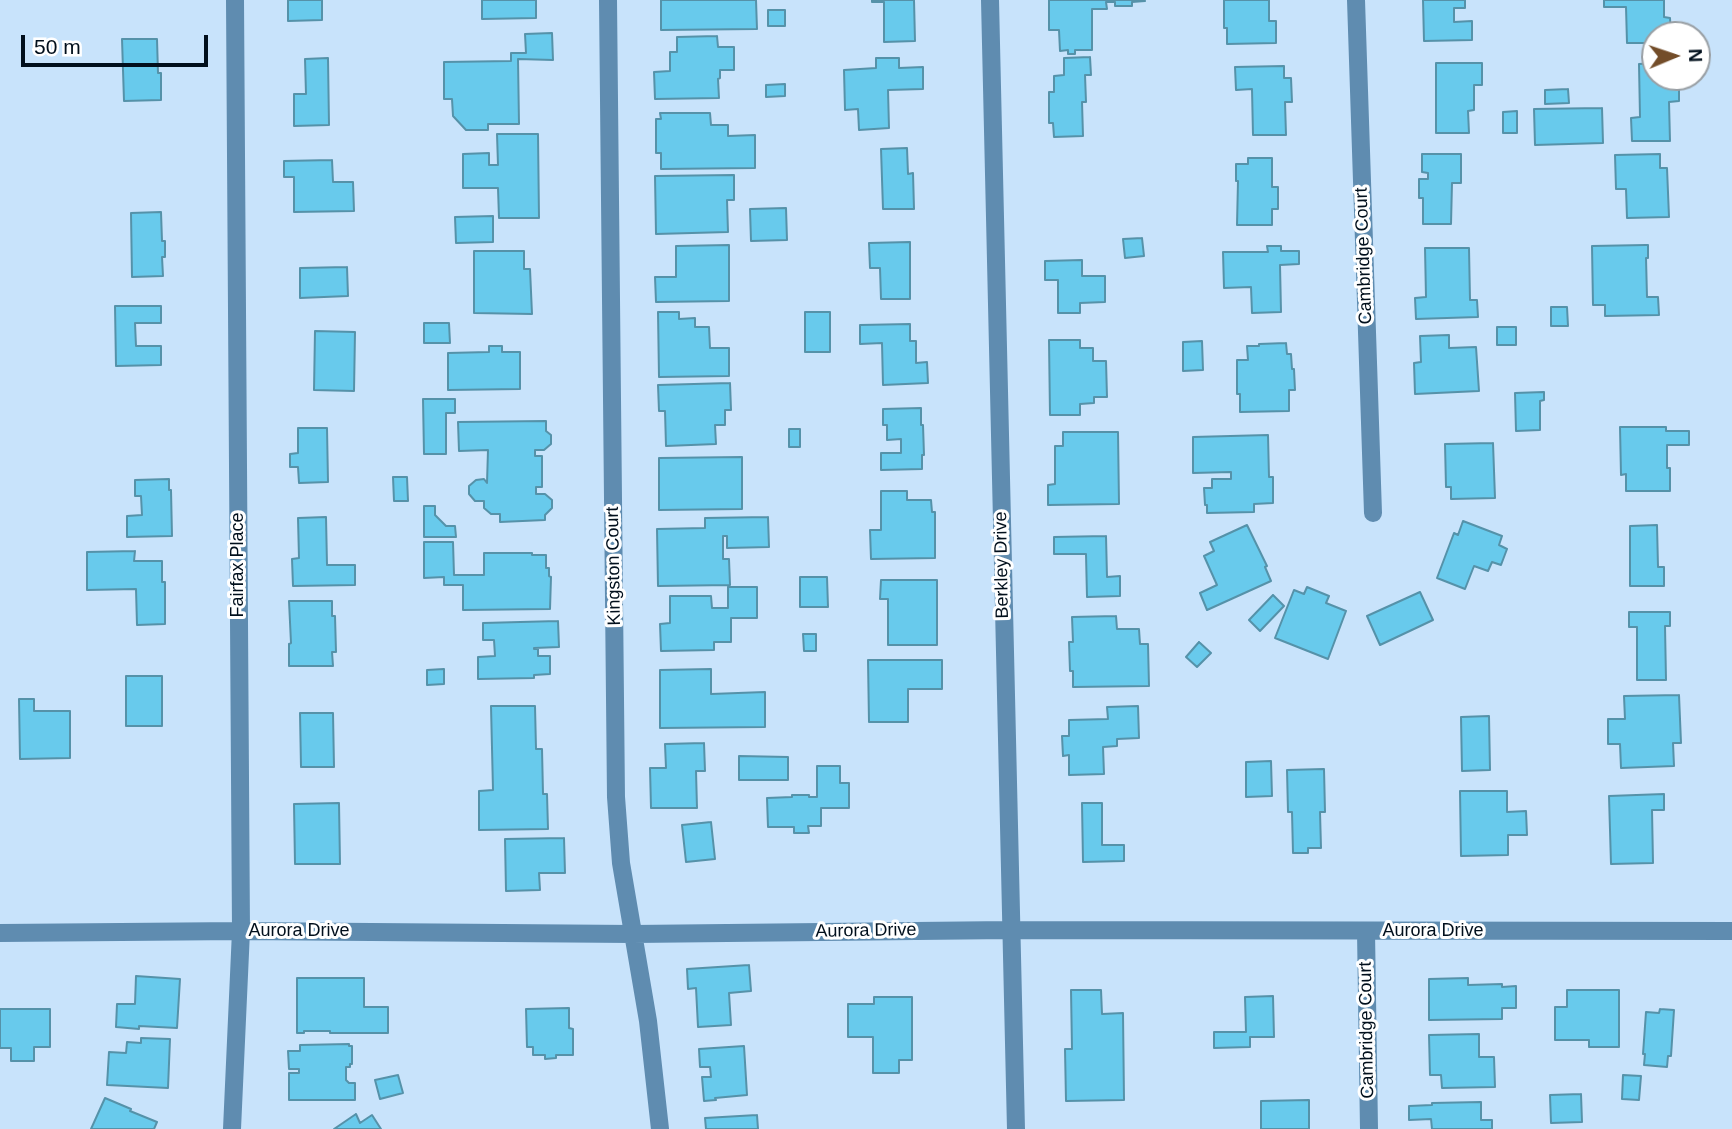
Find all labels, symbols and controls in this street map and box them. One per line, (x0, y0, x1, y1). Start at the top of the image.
scale bar (24, 21, 212, 65)
north arrow (1641, 21, 1711, 91)
text: 50 m (34, 35, 81, 58)
text: N (1685, 48, 1706, 63)
street label: Cambridge Court (1351, 187, 1377, 325)
street label: Kingston Court (602, 506, 626, 626)
street label: Berkley Drive (990, 511, 1014, 619)
street label: Fairfax Place (227, 512, 249, 618)
street label: Aurora Drive (815, 919, 917, 943)
street label: Aurora Drive (248, 920, 350, 942)
street label: Aurora Drive (1382, 920, 1484, 942)
street label: Cambridge Court (1355, 961, 1379, 1099)

